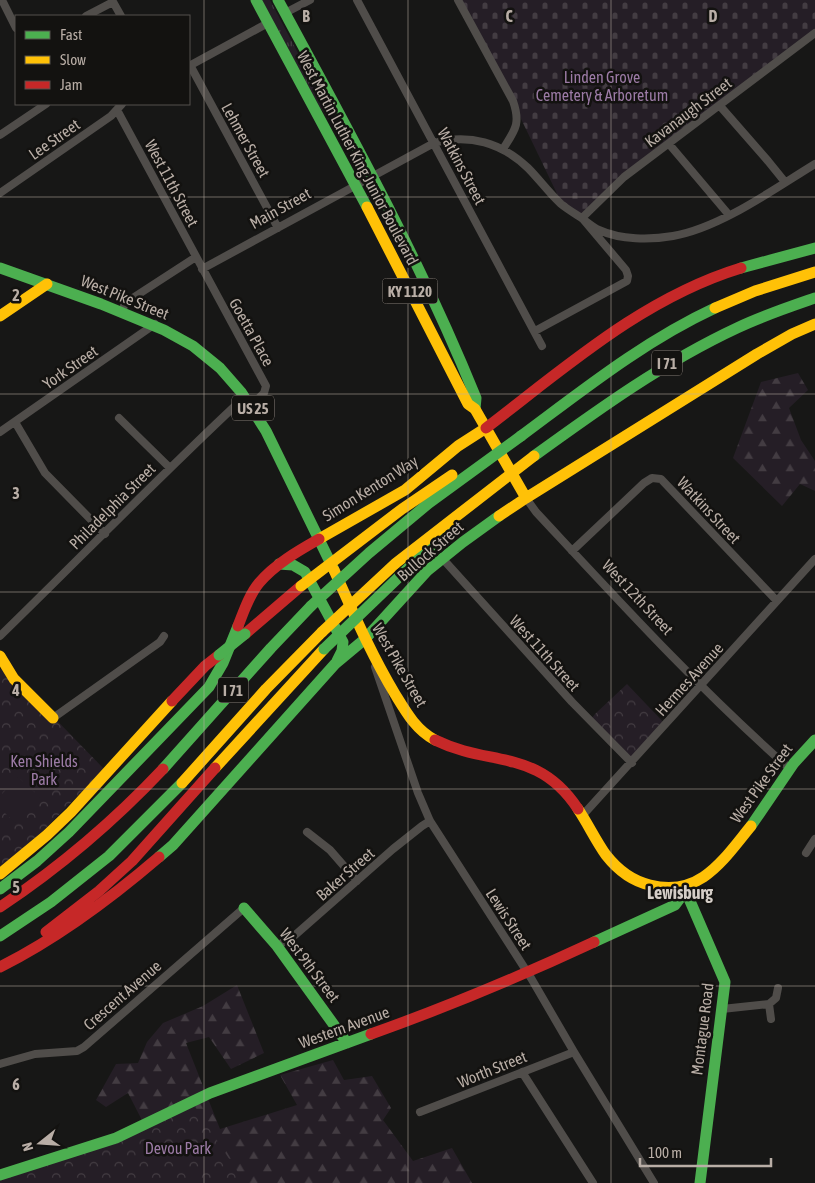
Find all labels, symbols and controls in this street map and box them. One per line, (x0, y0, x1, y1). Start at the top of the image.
text: B (302, 7, 310, 25)
text: C (505, 7, 513, 25)
text: D (709, 7, 718, 25)
legend (15, 15, 190, 105)
text: Fast (60, 26, 82, 43)
street label: West Martin Luther King Junior Boulevard (293, 48, 422, 268)
text: Slow (60, 51, 86, 68)
park label: Linden Grove Cemetery & Arboretum (536, 68, 668, 105)
street label: Kavanaugh Street (641, 73, 736, 151)
text: Jam (60, 76, 83, 93)
street label: Lehmer Street (218, 100, 274, 181)
street label: Lee Street (25, 115, 83, 163)
street label: Watkins Street (434, 125, 490, 208)
street label: West 11th Street (142, 137, 203, 230)
street label: Main Street (246, 184, 314, 232)
street label: West Pike Street (78, 271, 172, 323)
road number: KY 1120 (382, 278, 438, 304)
text: 2 (12, 286, 20, 304)
street label: Goetta Place (226, 295, 278, 369)
street label: York Street (39, 341, 101, 392)
road number: I 71 (652, 350, 682, 376)
road number: US 25 (232, 396, 274, 420)
street label: Simon Kenton Way (319, 451, 422, 525)
street label: Philadelphia Street (65, 459, 160, 553)
street label: Watkins Street (674, 473, 745, 547)
text: 3 (12, 484, 20, 502)
street label: Bullock Street (393, 517, 467, 585)
street label: West 12th Street (599, 556, 677, 638)
street label: West 11th Street (506, 611, 584, 695)
street label: West Pike Street (369, 620, 431, 710)
street label: Hermes Avenue (651, 639, 727, 719)
road number: I 71 (218, 678, 248, 702)
text: 4 (11, 681, 20, 699)
street label: West Pike Street (726, 740, 796, 826)
park label: Ken Shields Park (10, 752, 78, 788)
street label: Baker Street (312, 844, 378, 904)
text: 5 (12, 878, 20, 896)
district label: Lewisburg (647, 882, 713, 903)
street label: Lewis Street (483, 885, 536, 953)
street label: West 9th Street (276, 924, 344, 1006)
street label: Crescent Avenue (80, 956, 164, 1034)
street label: Montague Road (687, 982, 718, 1076)
street label: Western Avenue (296, 1002, 392, 1052)
street label: Worth Street (455, 1047, 530, 1091)
text: 6 (12, 1075, 20, 1093)
north arrow (15, 1118, 65, 1168)
scale bar (640, 1136, 771, 1168)
park label: Devou Park (145, 1139, 211, 1157)
text: N (19, 1141, 36, 1153)
text: 100 m (648, 1144, 682, 1161)

